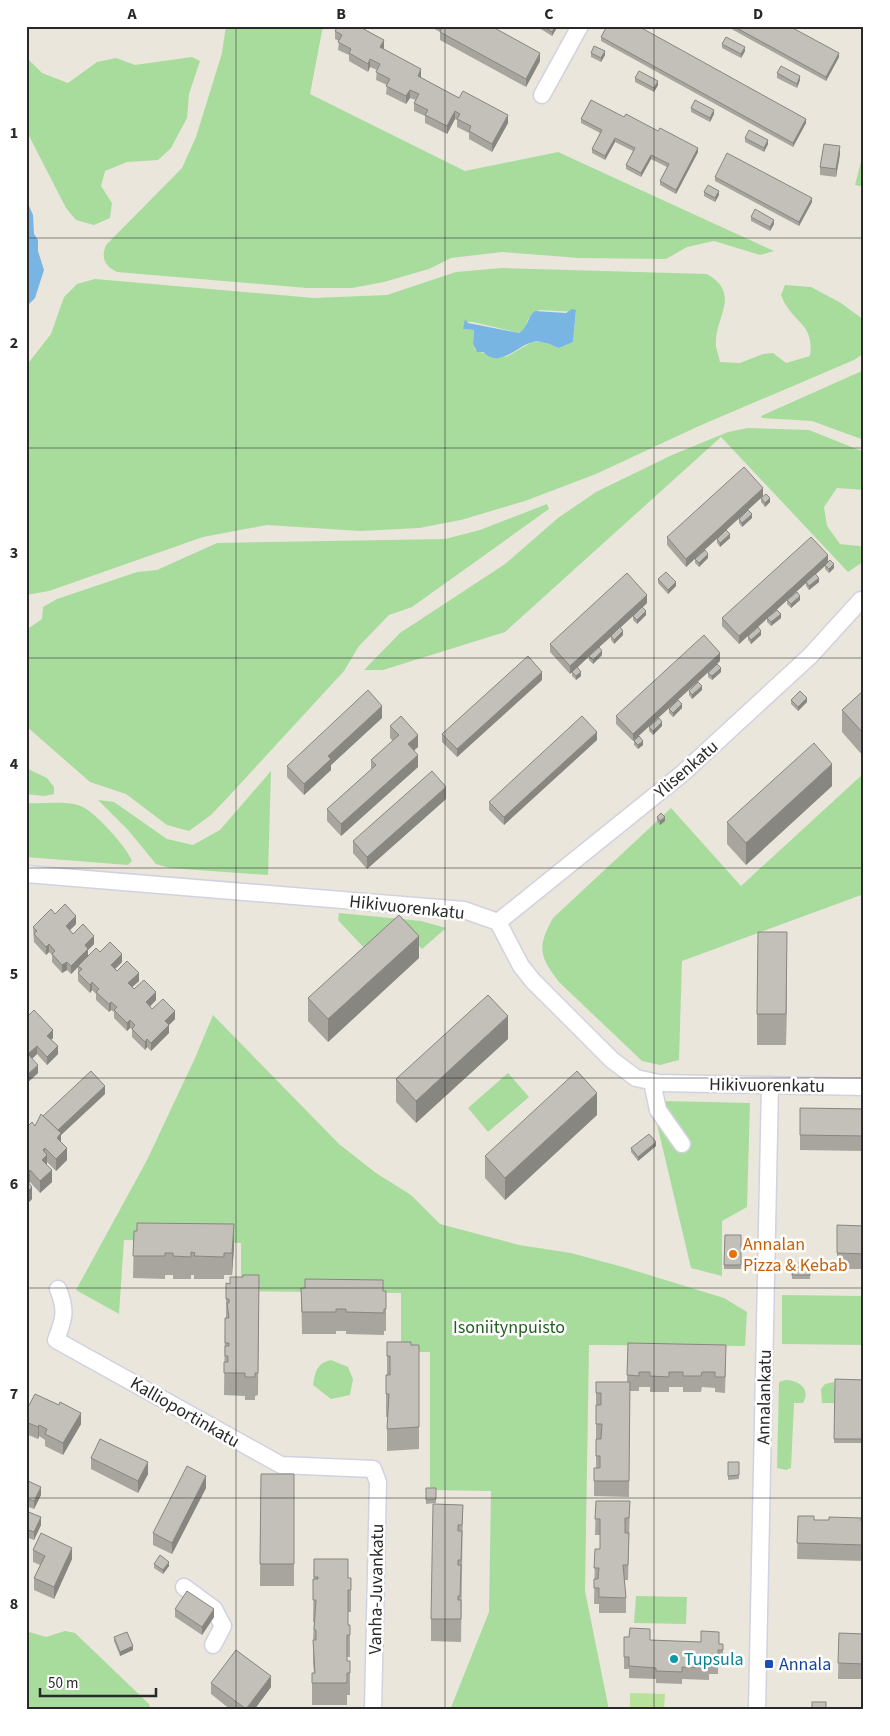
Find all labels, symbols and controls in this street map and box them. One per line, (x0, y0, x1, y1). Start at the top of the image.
text: A (126, 3, 137, 25)
text: B (336, 3, 346, 25)
text: C (544, 3, 554, 25)
text: D (753, 3, 763, 25)
text: 1 (10, 122, 18, 144)
text: 2 (10, 332, 18, 354)
text: 3 (10, 542, 18, 564)
street label: Ylisenkatu (648, 735, 724, 805)
text: 4 (10, 753, 19, 775)
street label: Hikivuorenkatu (348, 889, 466, 926)
text: 5 (10, 963, 18, 985)
street label: Hikivuorenkatu (709, 1072, 825, 1099)
text: 6 (10, 1173, 18, 1195)
place label: Annalan Pizza & Kebab (743, 1232, 848, 1278)
marker: Annalan Pizza & Kebab (727, 1248, 739, 1260)
park label: Isoniitynpuisto (453, 1315, 565, 1340)
street label: Annalankatu (751, 1349, 778, 1445)
street label: Kallioportinkatu (125, 1371, 244, 1454)
text: 7 (10, 1383, 18, 1405)
street label: Vanha-Juvankatu (363, 1523, 390, 1655)
text: 8 (10, 1593, 18, 1615)
place label: Tupsula (684, 1647, 744, 1672)
place label: Annala (779, 1652, 831, 1677)
marker: Tupsula (668, 1653, 680, 1665)
marker: Annala (763, 1658, 775, 1670)
scale bar (40, 1666, 156, 1698)
text: 50 m (48, 1673, 78, 1694)

